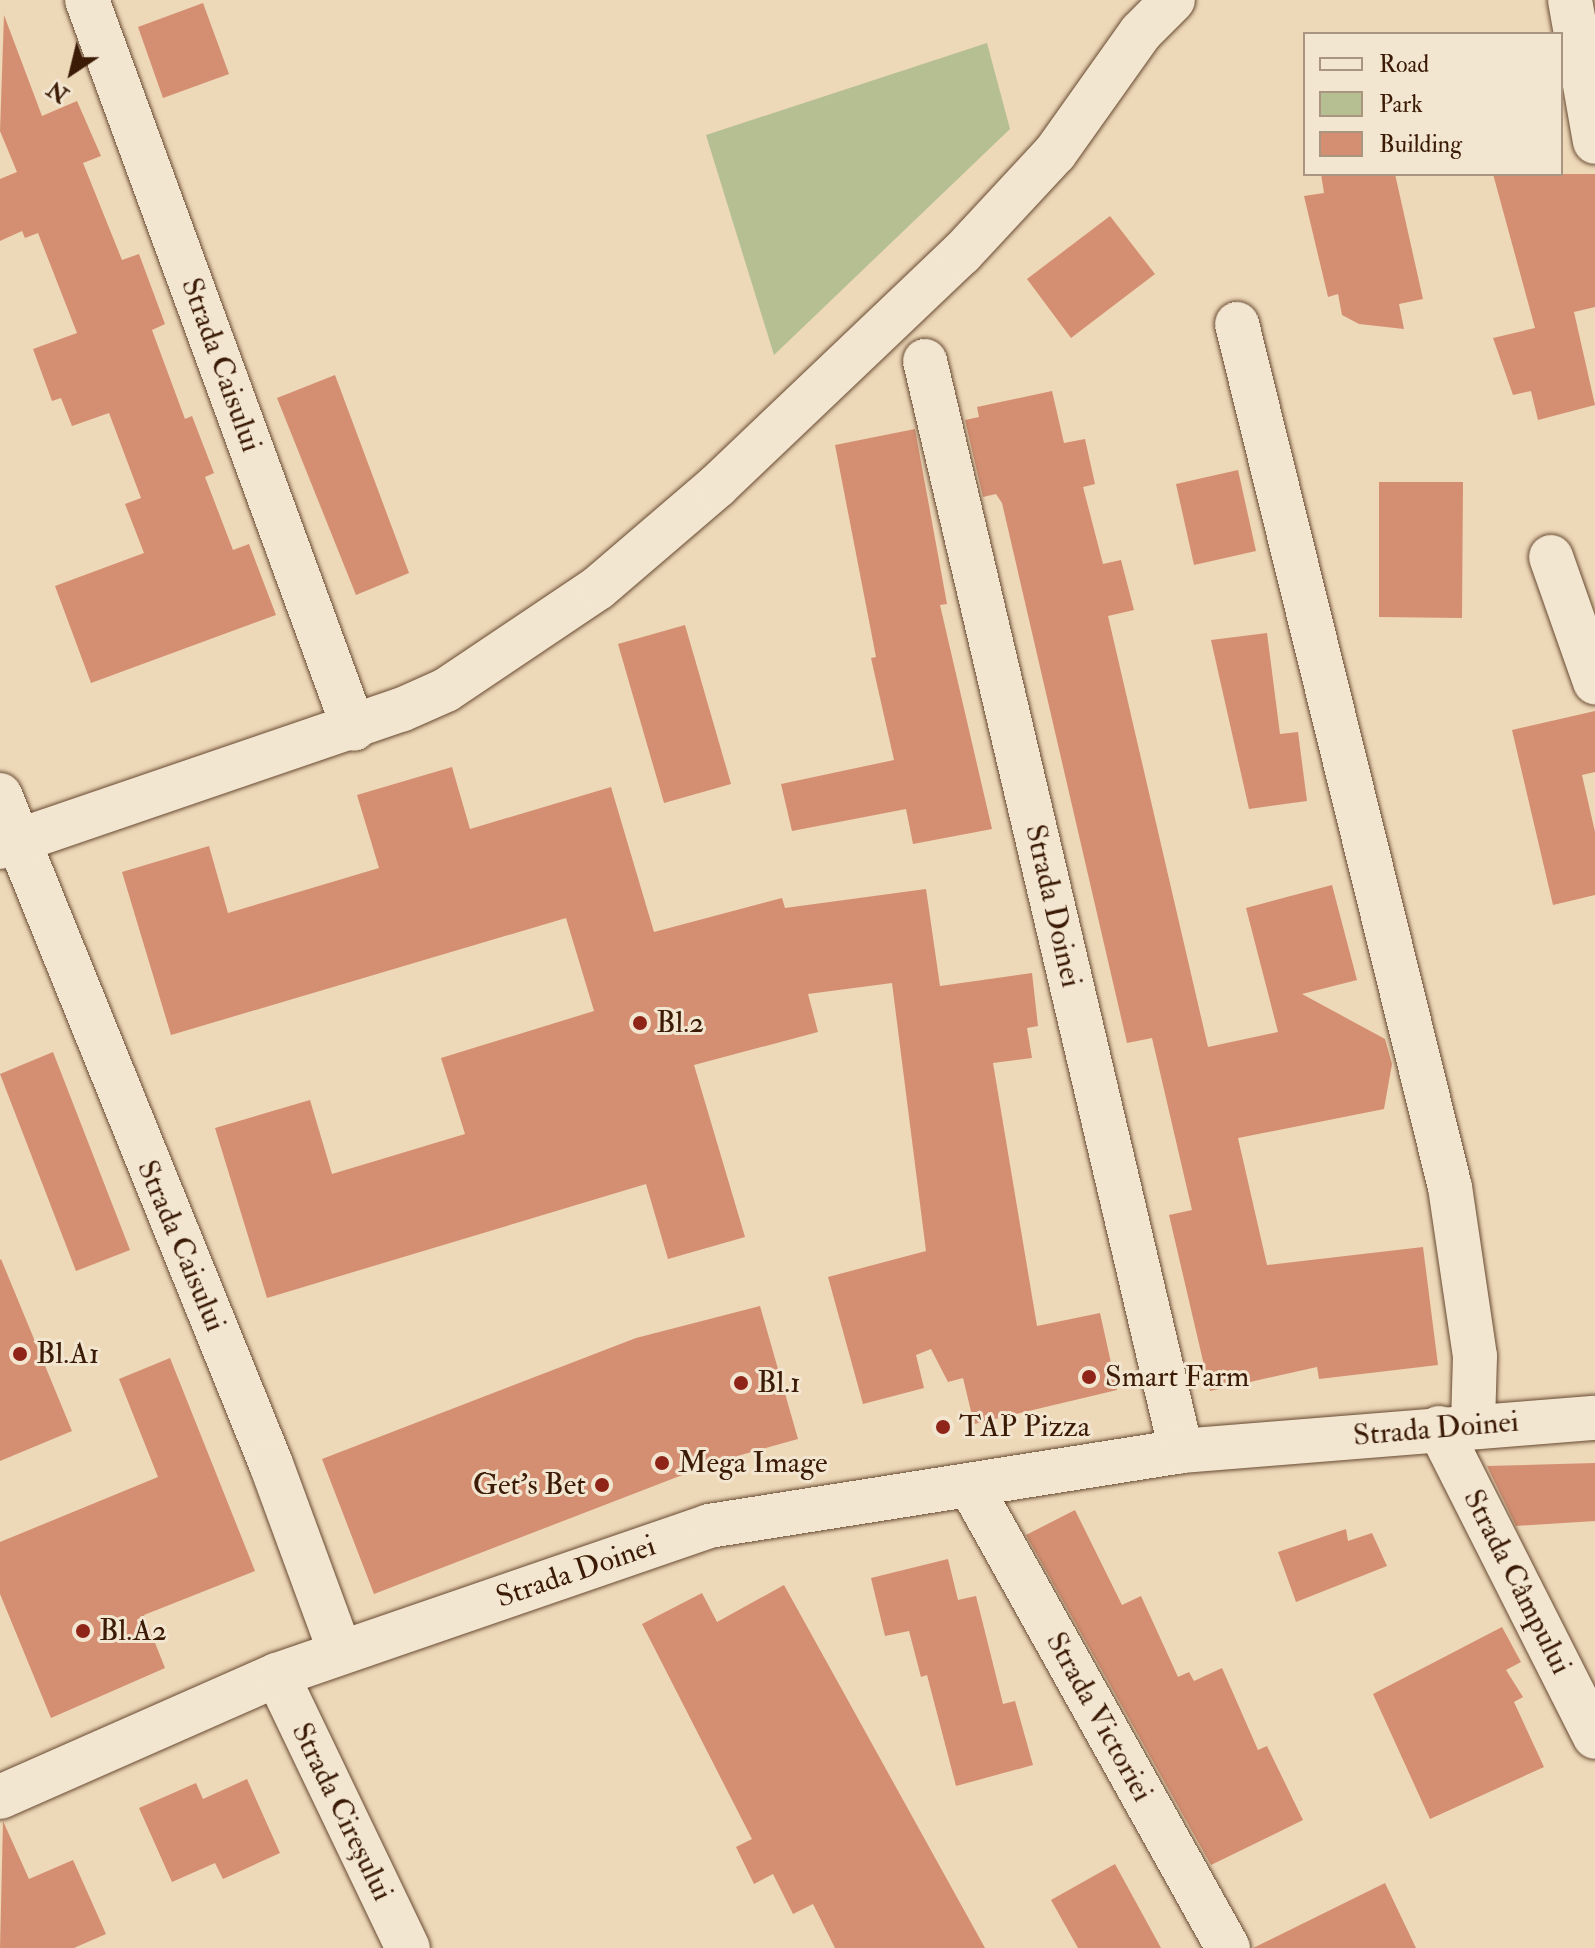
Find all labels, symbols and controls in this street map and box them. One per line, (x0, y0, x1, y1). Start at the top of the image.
north arrow (32, 32, 112, 112)
legend (1303, 32, 1563, 176)
text: Road (1379, 49, 1429, 80)
text: N (42, 75, 74, 109)
text: Park (1379, 89, 1423, 120)
text: Building (1379, 129, 1462, 160)
street label: Strada Caisului (173, 273, 269, 457)
street label: Strada Doinei (1017, 821, 1089, 991)
place label: Bl.2 (656, 1005, 704, 1041)
marker: Bl.2 (631, 1014, 649, 1032)
street label: Strada Caisului (129, 1155, 233, 1337)
place label: Bl.A1 (36, 1336, 100, 1372)
marker: Bl.A1 (11, 1345, 29, 1363)
place label: Smart Farm (1105, 1359, 1249, 1395)
place label: Bl.1 (757, 1365, 801, 1401)
marker: Smart Farm (1080, 1368, 1098, 1386)
marker: Bl.1 (732, 1374, 750, 1392)
street label: Strada Doinei (1352, 1404, 1520, 1454)
place label: TAP Pizza (959, 1409, 1090, 1445)
marker: TAP Pizza (934, 1418, 952, 1436)
place label: Mega Image (678, 1445, 828, 1481)
marker: Mega Image (653, 1454, 671, 1472)
place label: Get's Bet (473, 1467, 586, 1503)
marker: Get's Bet (593, 1476, 611, 1494)
street label: Strada Câmpului (1455, 1484, 1579, 1680)
street label: Strada Doinei (492, 1528, 660, 1616)
place label: Bl.A2 (99, 1613, 167, 1649)
marker: Bl.A2 (74, 1622, 92, 1640)
street label: Strada Victoriei (1038, 1626, 1160, 1808)
street label: Strada Cireșului (283, 1717, 401, 1907)

